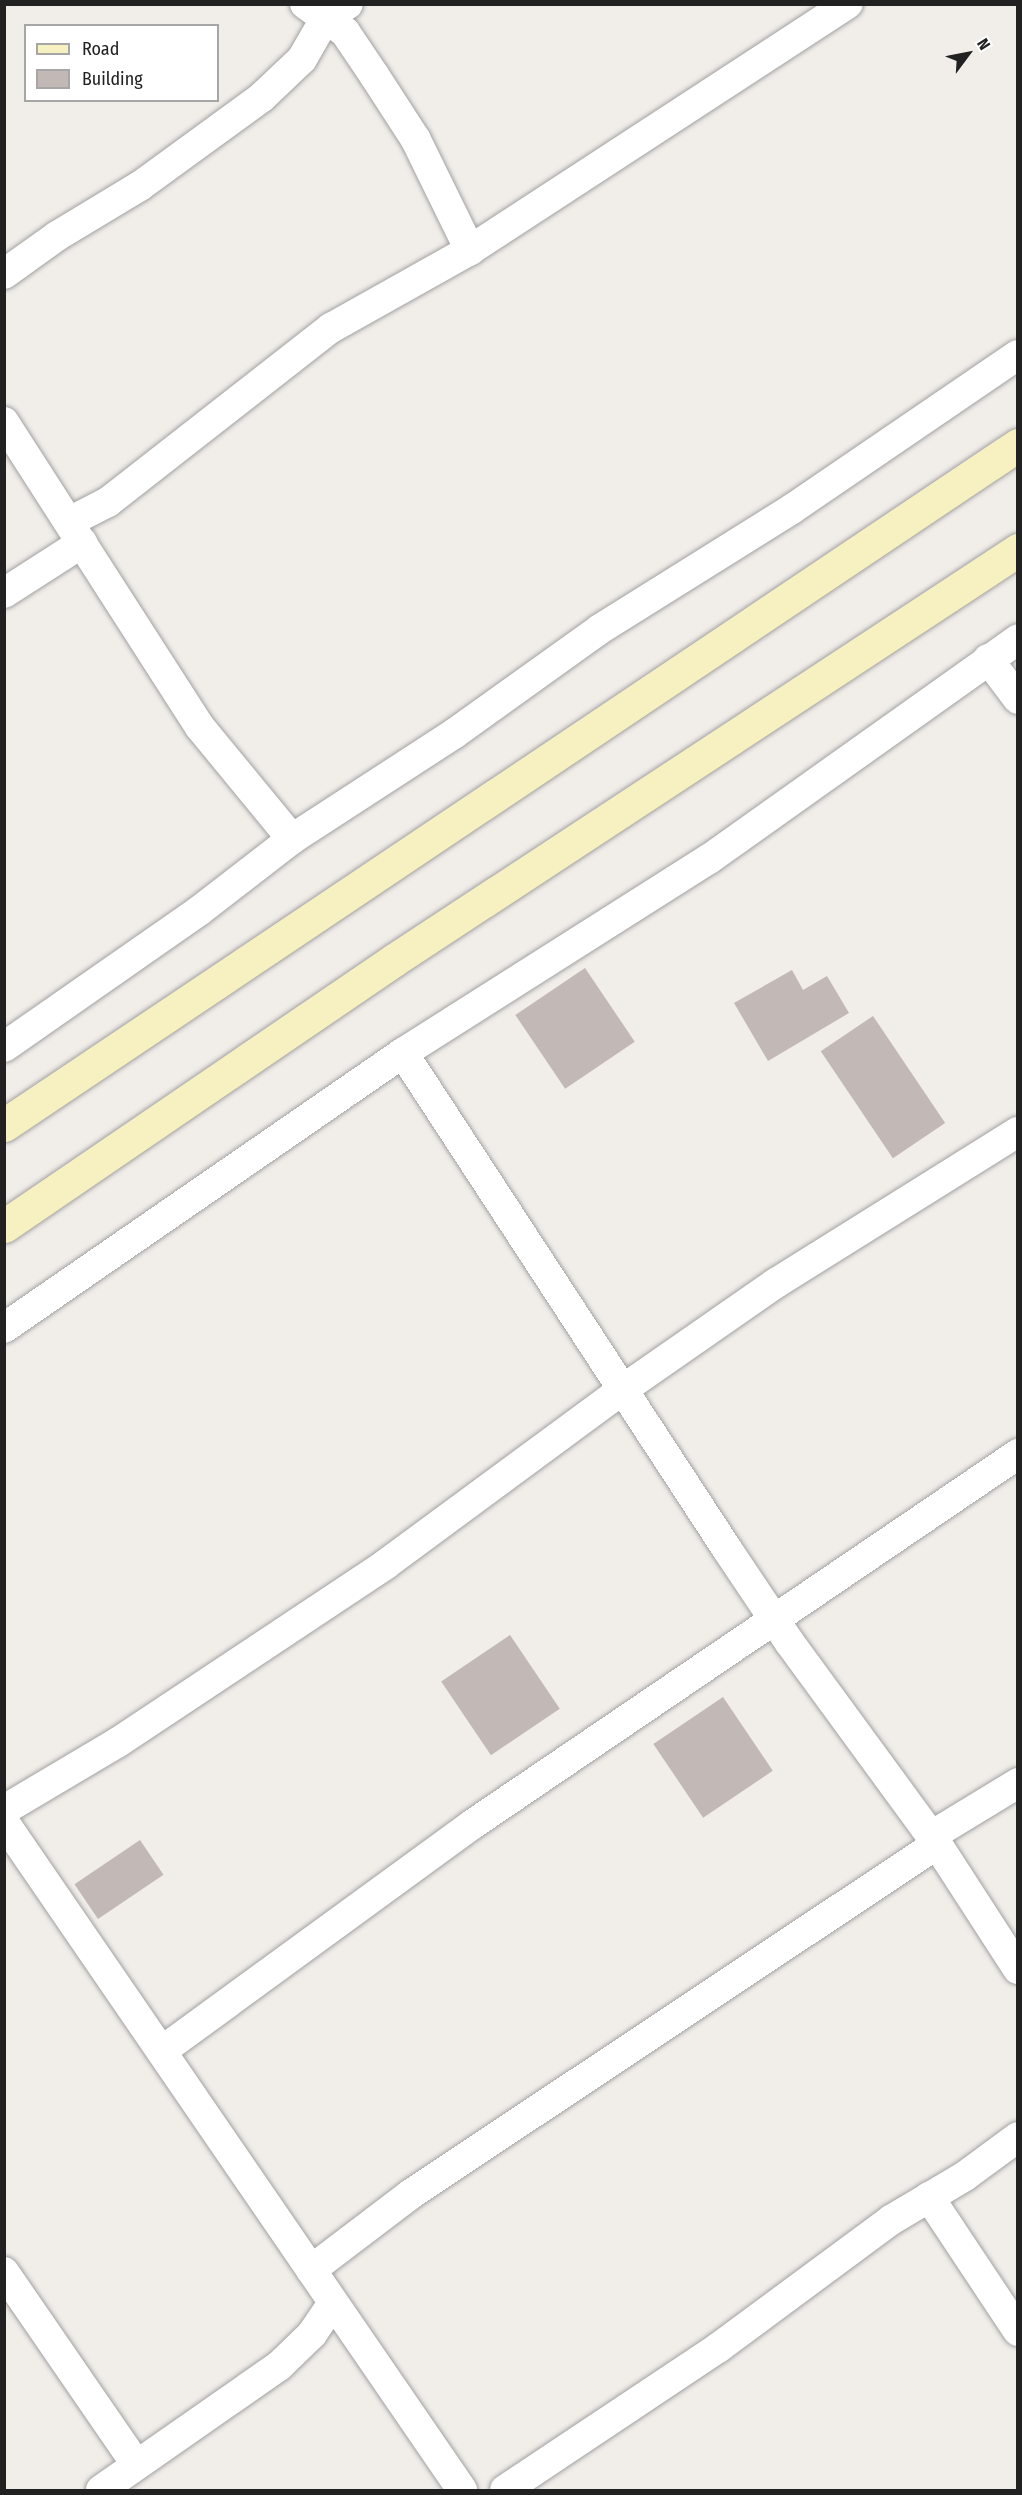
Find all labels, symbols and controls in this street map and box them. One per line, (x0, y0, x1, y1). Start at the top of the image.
legend (24, 24, 219, 102)
north arrow (938, 24, 998, 84)
text: N (973, 35, 994, 53)
text: Road (82, 38, 119, 60)
text: Building (82, 68, 143, 90)

